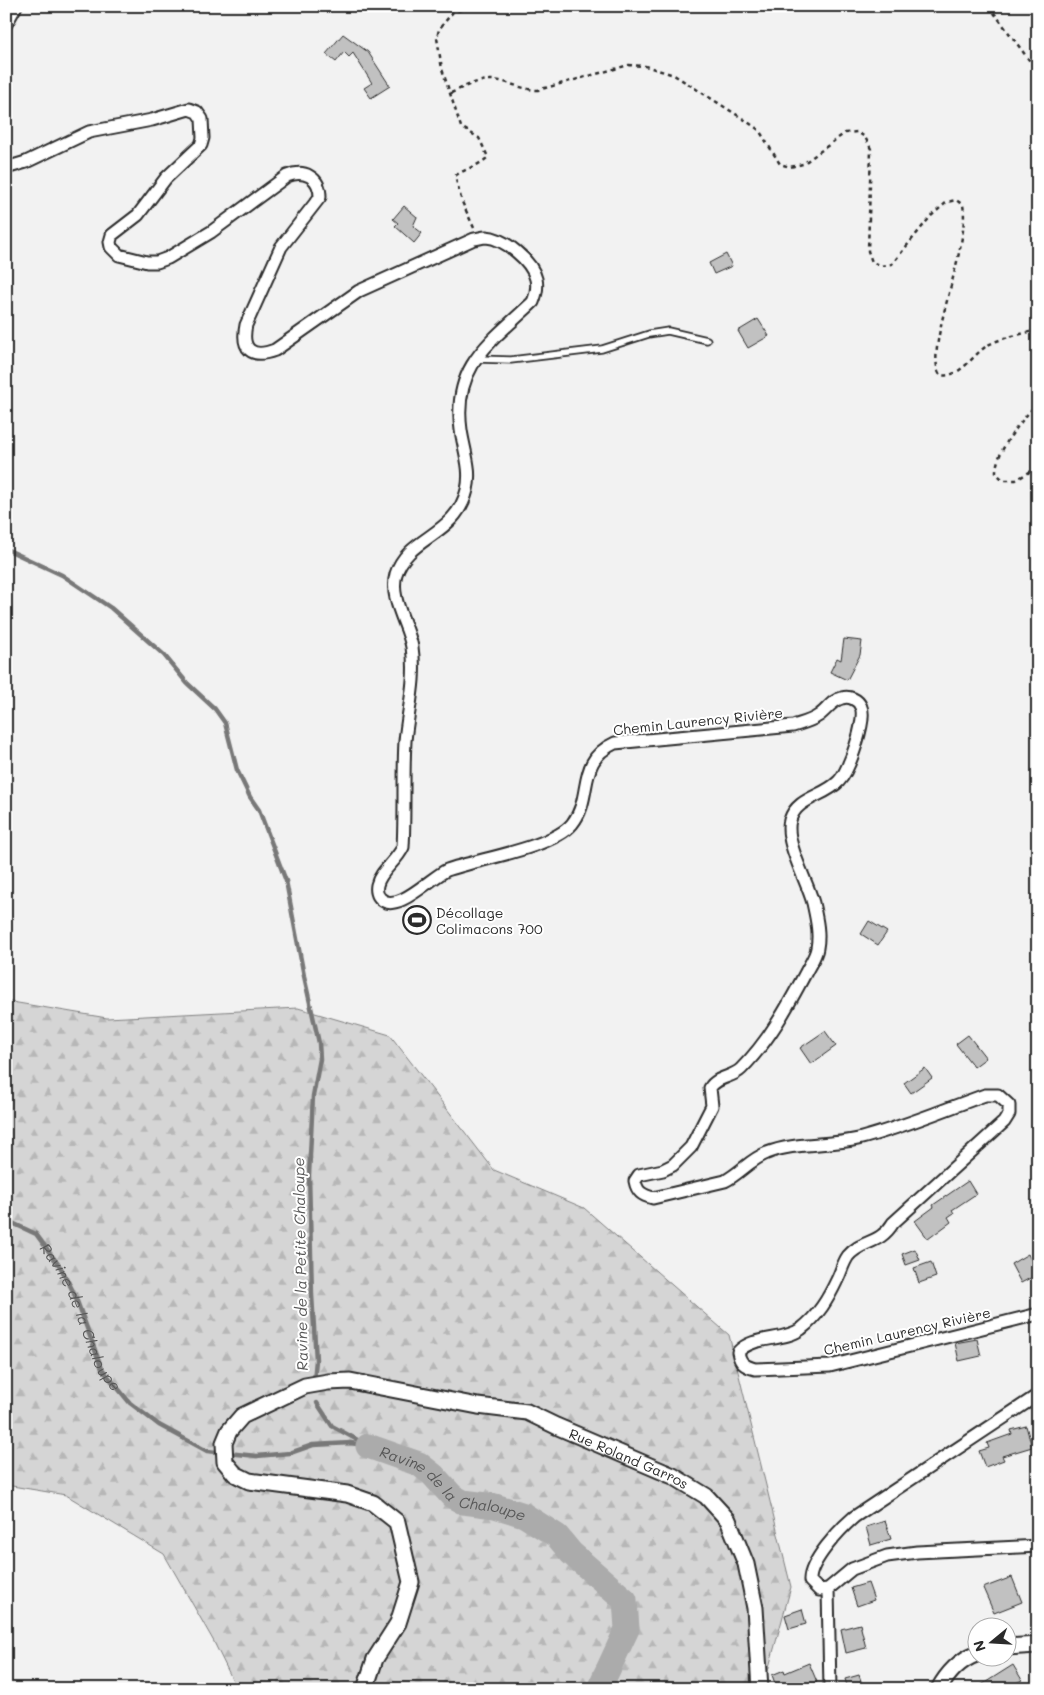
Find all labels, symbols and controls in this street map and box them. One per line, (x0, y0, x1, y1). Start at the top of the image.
street label: Chemin Laurency Rivière (612, 703, 784, 739)
place label: Décollage Colimacons 700 (436, 903, 543, 938)
sports icon: Décollage Colimacons 700 (402, 905, 432, 935)
water label: Ravine de la Petite Chaloupe (288, 1157, 312, 1371)
water label: Ravine de la Chaloupe (36, 1239, 126, 1395)
street label: Chemin Laurency Rivière (822, 1303, 992, 1359)
street label: Rue Roland Garros (566, 1423, 692, 1493)
water label: Ravine de la Chaloupe (377, 1441, 528, 1525)
north arrow (966, 1618, 1016, 1668)
text: N (968, 1638, 990, 1654)

